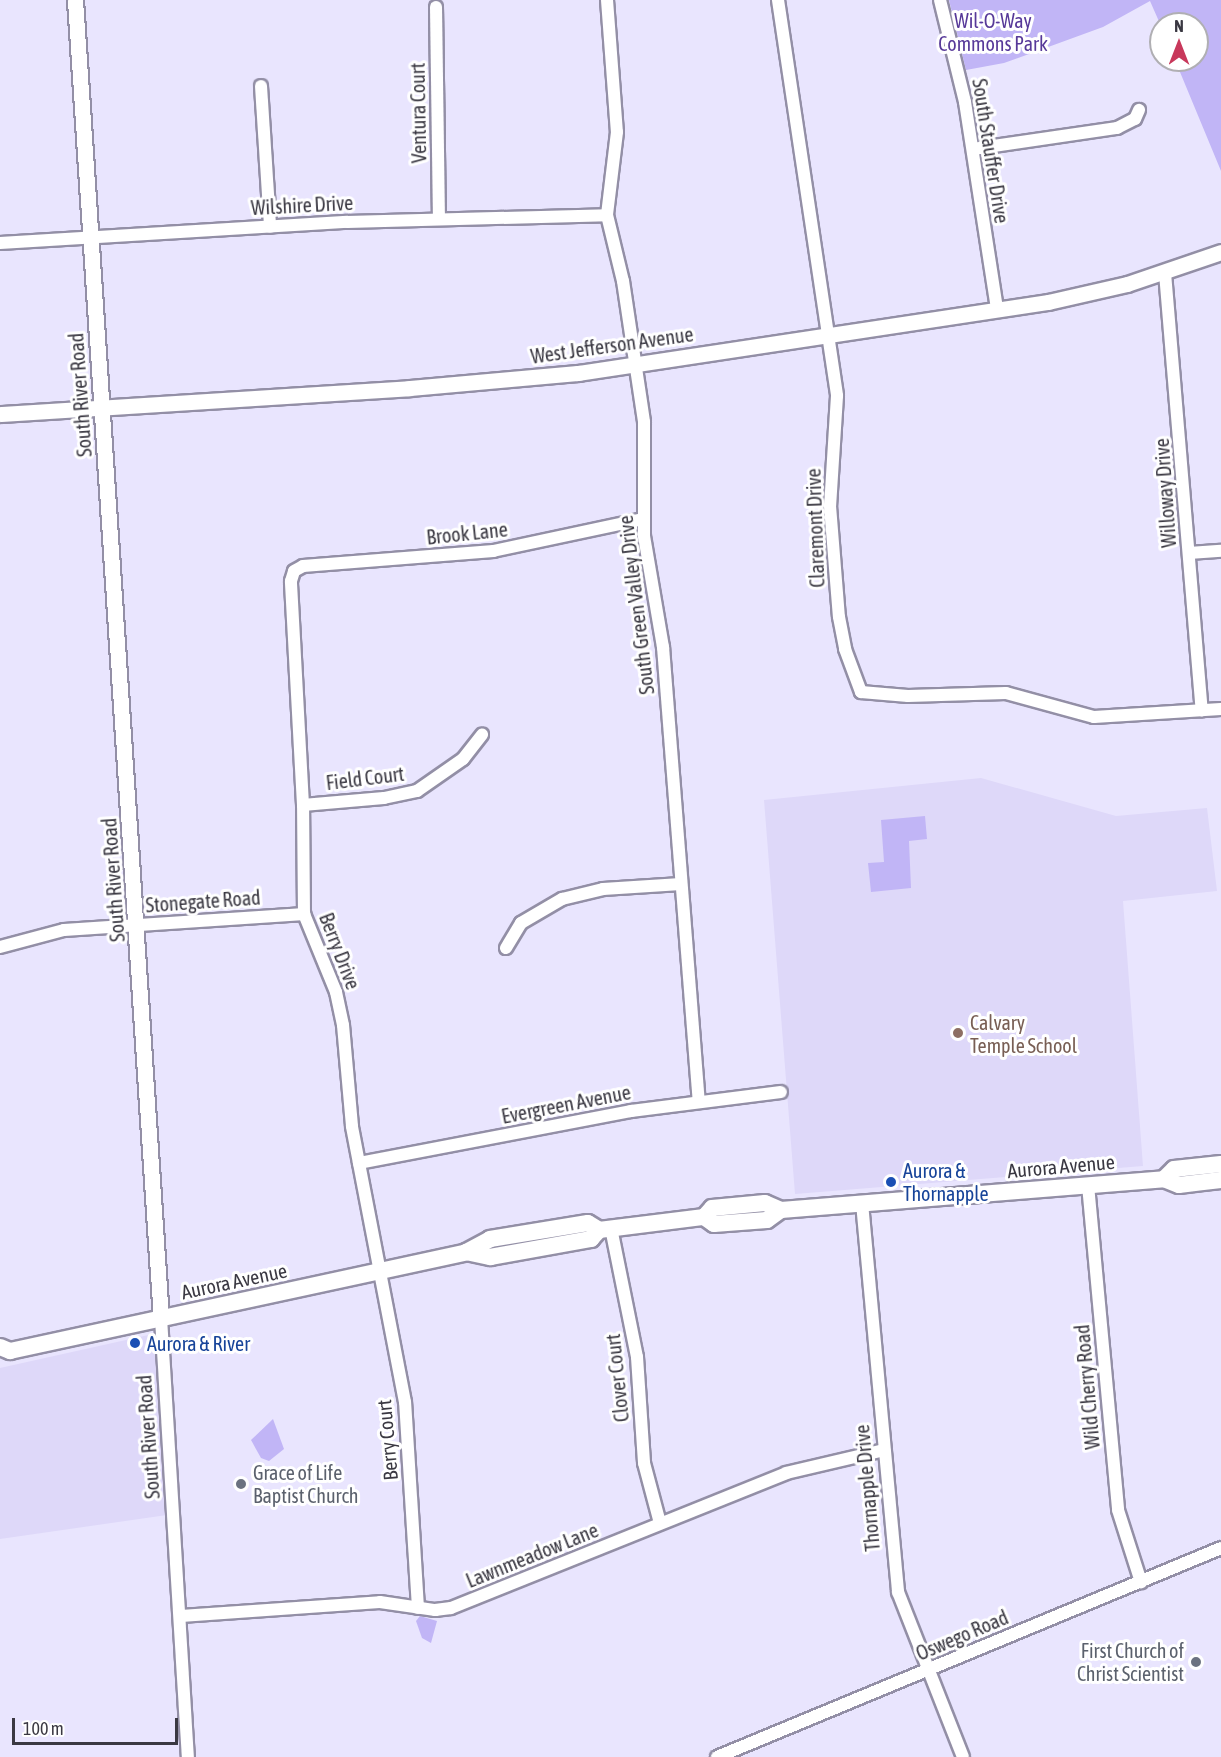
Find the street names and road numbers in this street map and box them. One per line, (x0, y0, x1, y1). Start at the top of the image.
street label: Ventura Court (405, 63, 431, 163)
street label: South Stauffer Drive (968, 77, 1014, 225)
street label: Wilshire Drive (250, 190, 354, 220)
street label: West Jefferson Avenue (529, 322, 695, 368)
street label: South River Road (64, 332, 96, 458)
street label: Willoway Drive (1149, 438, 1181, 548)
street label: Claremont Drive (801, 468, 829, 588)
street label: South Green Valley Drive (613, 514, 659, 696)
street label: Brook Lane (425, 517, 509, 549)
street label: Field Court (325, 761, 405, 795)
street label: South River Road (97, 817, 129, 943)
street label: Stonegate Road (145, 885, 261, 917)
street label: Berry Drive (314, 909, 366, 993)
street label: Evergreen Avenue (499, 1080, 633, 1128)
street label: Aurora Avenue (1006, 1149, 1116, 1183)
street label: Aurora Avenue (179, 1258, 289, 1304)
street label: Wild Cherry Road (1070, 1324, 1104, 1450)
street label: Clover Court (600, 1333, 634, 1423)
street label: South River Road (132, 1374, 164, 1500)
street label: Berry Court (372, 1399, 402, 1481)
street label: Thornapple Drive (850, 1424, 884, 1552)
street label: Lawnmeadow Lane (462, 1518, 602, 1592)
street label: Oswego Road (912, 1605, 1012, 1665)

